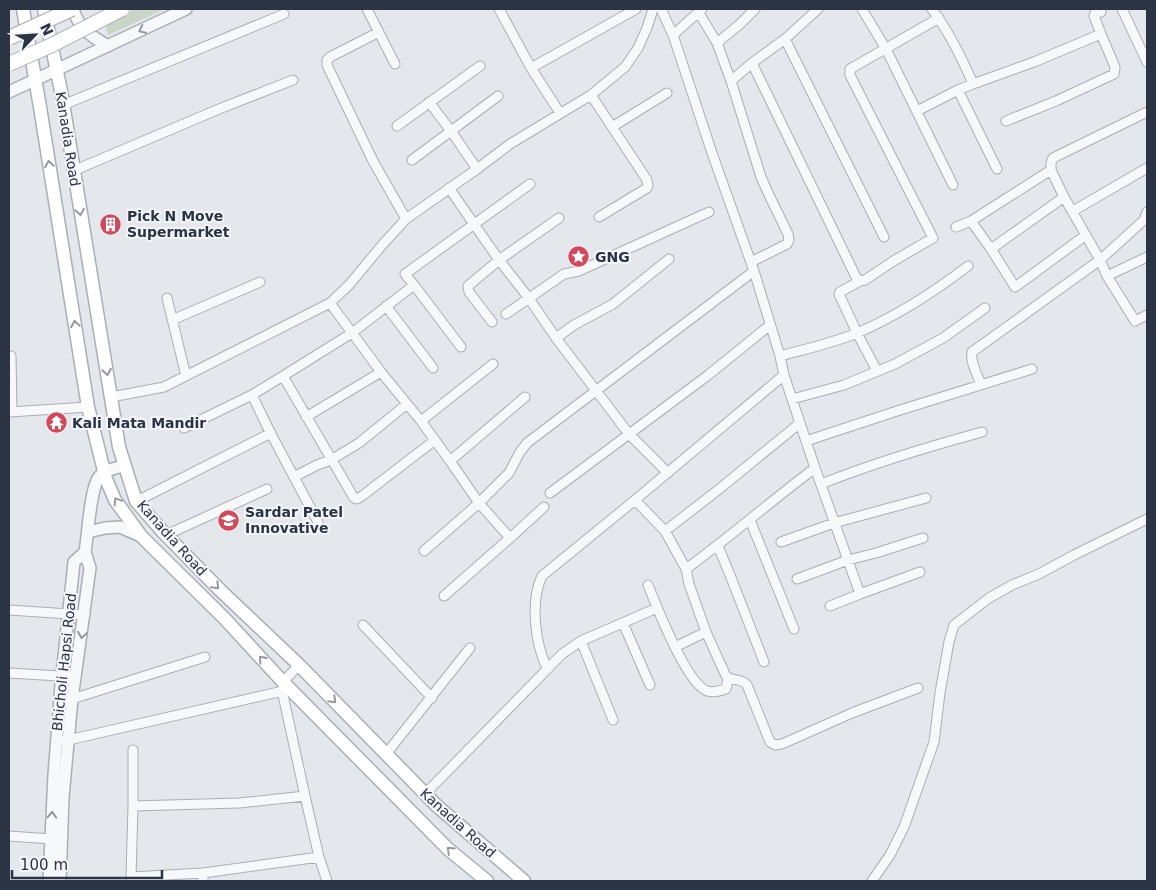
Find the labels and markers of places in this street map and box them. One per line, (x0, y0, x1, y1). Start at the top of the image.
place label: Pick N Move Supermarket (127, 208, 230, 240)
building icon: Pick N Move Supermarket (99, 212, 123, 236)
place icon: GNG (567, 245, 591, 269)
place label: GNG (595, 249, 630, 265)
temple icon: Kali Mata Mandir (44, 411, 68, 435)
place label: Kali Mata Mandir (72, 415, 206, 431)
place label: Sardar Patel Innovative (245, 504, 343, 536)
school or university icon: Sardar Patel Innovative (217, 508, 241, 532)

